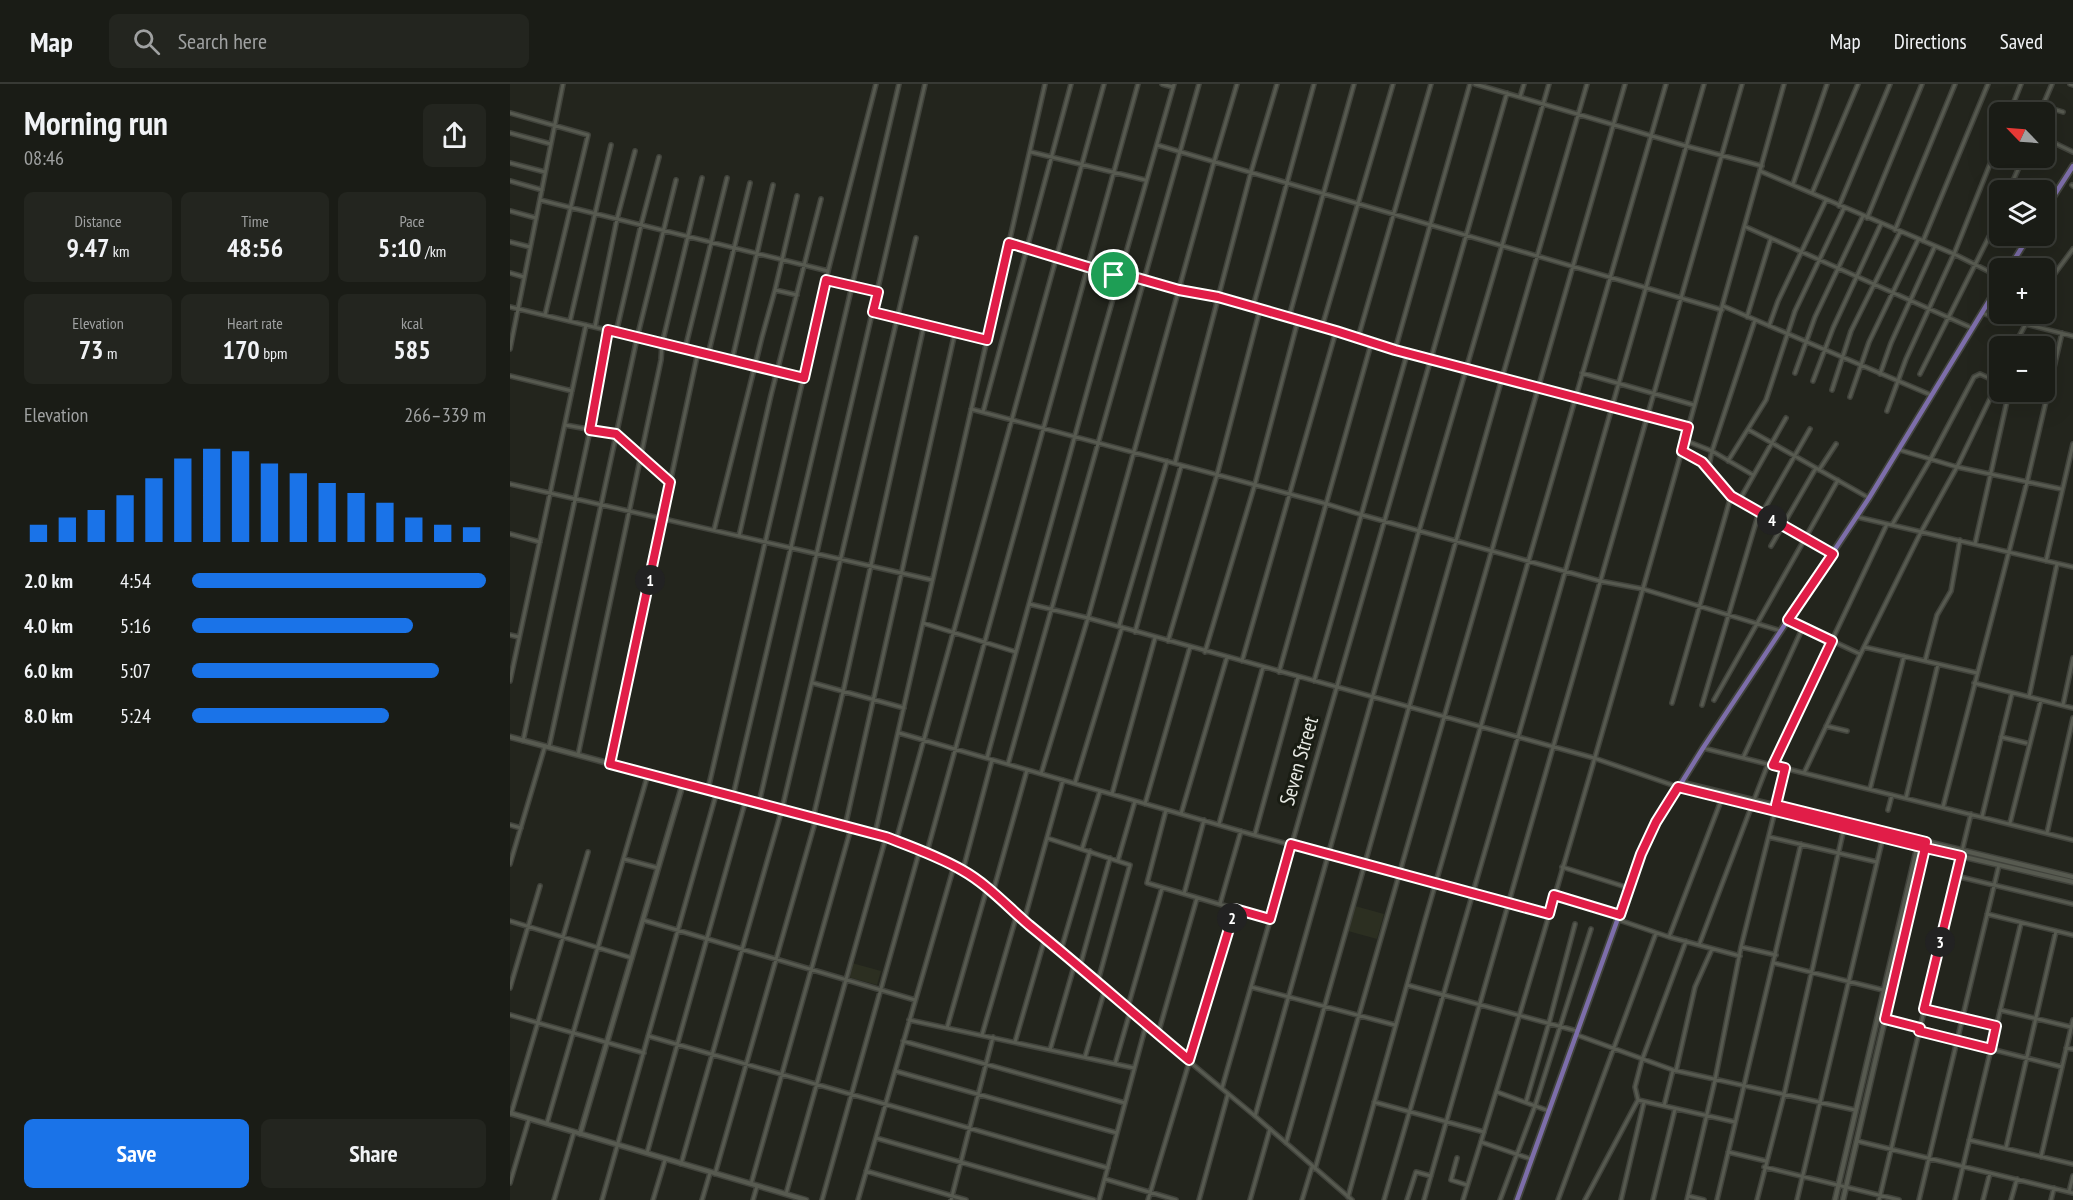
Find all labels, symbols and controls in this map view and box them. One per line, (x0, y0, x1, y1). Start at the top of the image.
search box (109, 14, 529, 68)
text: Map (30, 23, 73, 60)
icon: search (130, 25, 163, 58)
text: Search here (178, 27, 267, 55)
text: Map (1830, 28, 1861, 55)
text: Directions (1894, 28, 1967, 55)
text: Saved (2000, 28, 2043, 55)
text: Morning run (24, 101, 168, 144)
north arrow (1989, 102, 2055, 168)
map controls (1989, 102, 2055, 402)
button: share (423, 104, 486, 167)
text: 08:46 (24, 145, 64, 171)
button: layers (1989, 180, 2055, 246)
text: Distance (74, 211, 122, 231)
text: Time (241, 211, 269, 231)
text: Pace (399, 211, 425, 231)
text: 9.47 (67, 231, 109, 264)
text: 48:56 (227, 231, 283, 264)
text: 5:10 (378, 231, 422, 264)
text: km (109, 241, 129, 261)
text: /km (422, 241, 446, 261)
pin (1088, 249, 1139, 300)
icon: arrive (1097, 258, 1130, 291)
button: + (1989, 258, 2055, 324)
text: Elevation (72, 313, 124, 333)
text: Heart rate (227, 313, 283, 333)
text: kcal (401, 313, 423, 333)
text: 73 (79, 333, 104, 366)
text: 170 (222, 333, 260, 366)
text: 585 (393, 333, 431, 366)
button: − (1989, 336, 2055, 402)
text: m (104, 343, 117, 363)
text: bpm (260, 343, 288, 363)
text: Elevation (24, 402, 88, 428)
text: 266–339 m (404, 402, 486, 428)
pin: 4 (1757, 505, 1787, 535)
text: 4 (1768, 510, 1776, 530)
pin: 1 (635, 565, 665, 595)
text: 2.0 km (24, 568, 73, 594)
text: 4:54 (120, 568, 151, 594)
text: 1 (646, 570, 654, 590)
text: 4.0 km (24, 613, 73, 639)
text: 5:16 (120, 613, 151, 639)
text: 6.0 km (24, 658, 73, 684)
text: 5:07 (120, 658, 151, 684)
text: 8.0 km (24, 703, 73, 729)
text: 5:24 (120, 703, 151, 729)
street label: Seven Street (1273, 713, 1324, 808)
pin: 2 (1217, 903, 1247, 933)
text: 2 (1228, 908, 1236, 928)
pin: 3 (1925, 927, 1955, 957)
text: 3 (1936, 932, 1944, 952)
button: Save (24, 1119, 249, 1188)
button: Share (261, 1119, 486, 1188)

